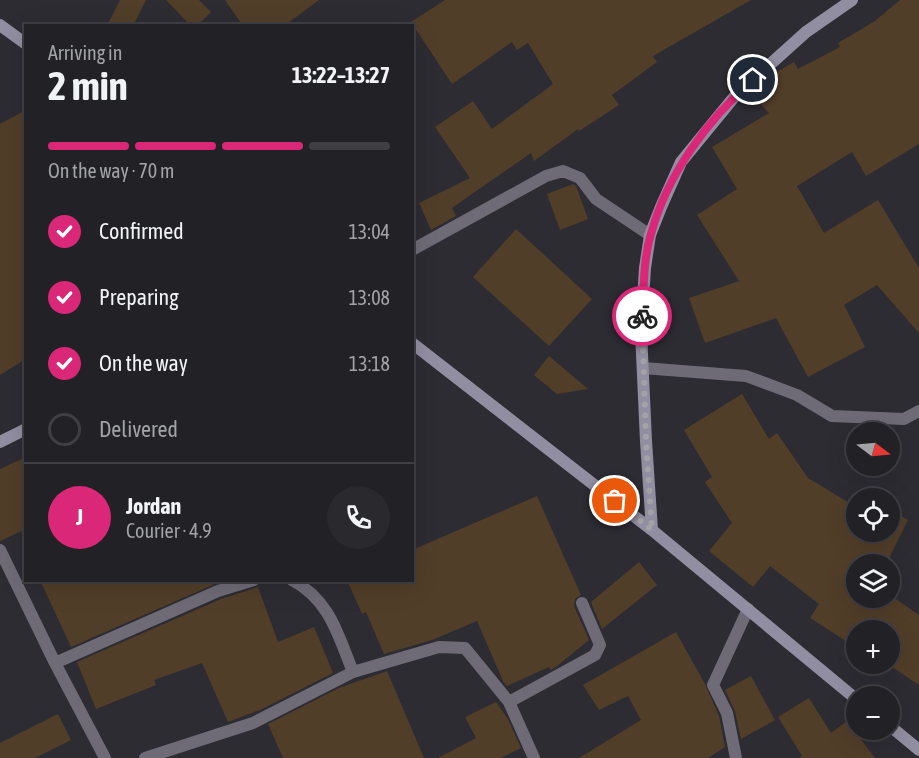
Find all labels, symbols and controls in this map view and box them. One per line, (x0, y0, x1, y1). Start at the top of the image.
text: Arriving in (48, 41, 122, 64)
pin (727, 54, 778, 105)
text: 13:22–13:27 (292, 62, 390, 88)
icon: home (736, 63, 769, 96)
text: 2 min (48, 64, 128, 108)
text: On the way · 70 m (48, 159, 174, 182)
icon: check (48, 215, 81, 248)
text: Confirmed (99, 218, 184, 244)
text: 13:04 (348, 220, 390, 243)
icon: check (48, 281, 81, 314)
text: Preparing (99, 284, 179, 310)
text: 13:08 (348, 286, 390, 309)
courier (612, 286, 672, 346)
icon: bike (626, 300, 659, 333)
icon: check (48, 347, 81, 380)
text: On the way (99, 350, 188, 376)
text: 13:18 (349, 352, 390, 375)
text: Delivered (99, 416, 178, 442)
north arrow (846, 422, 900, 476)
map controls (846, 422, 900, 740)
pin (589, 475, 640, 526)
icon: bag (598, 484, 631, 517)
button: phone (327, 486, 390, 549)
button: locate (846, 488, 900, 542)
text: Jordan (126, 493, 181, 519)
text: J (76, 504, 83, 530)
text: Courier · 4.9 (126, 519, 212, 542)
button: layers (846, 554, 900, 608)
button: + (846, 620, 900, 674)
button: − (846, 686, 900, 740)

